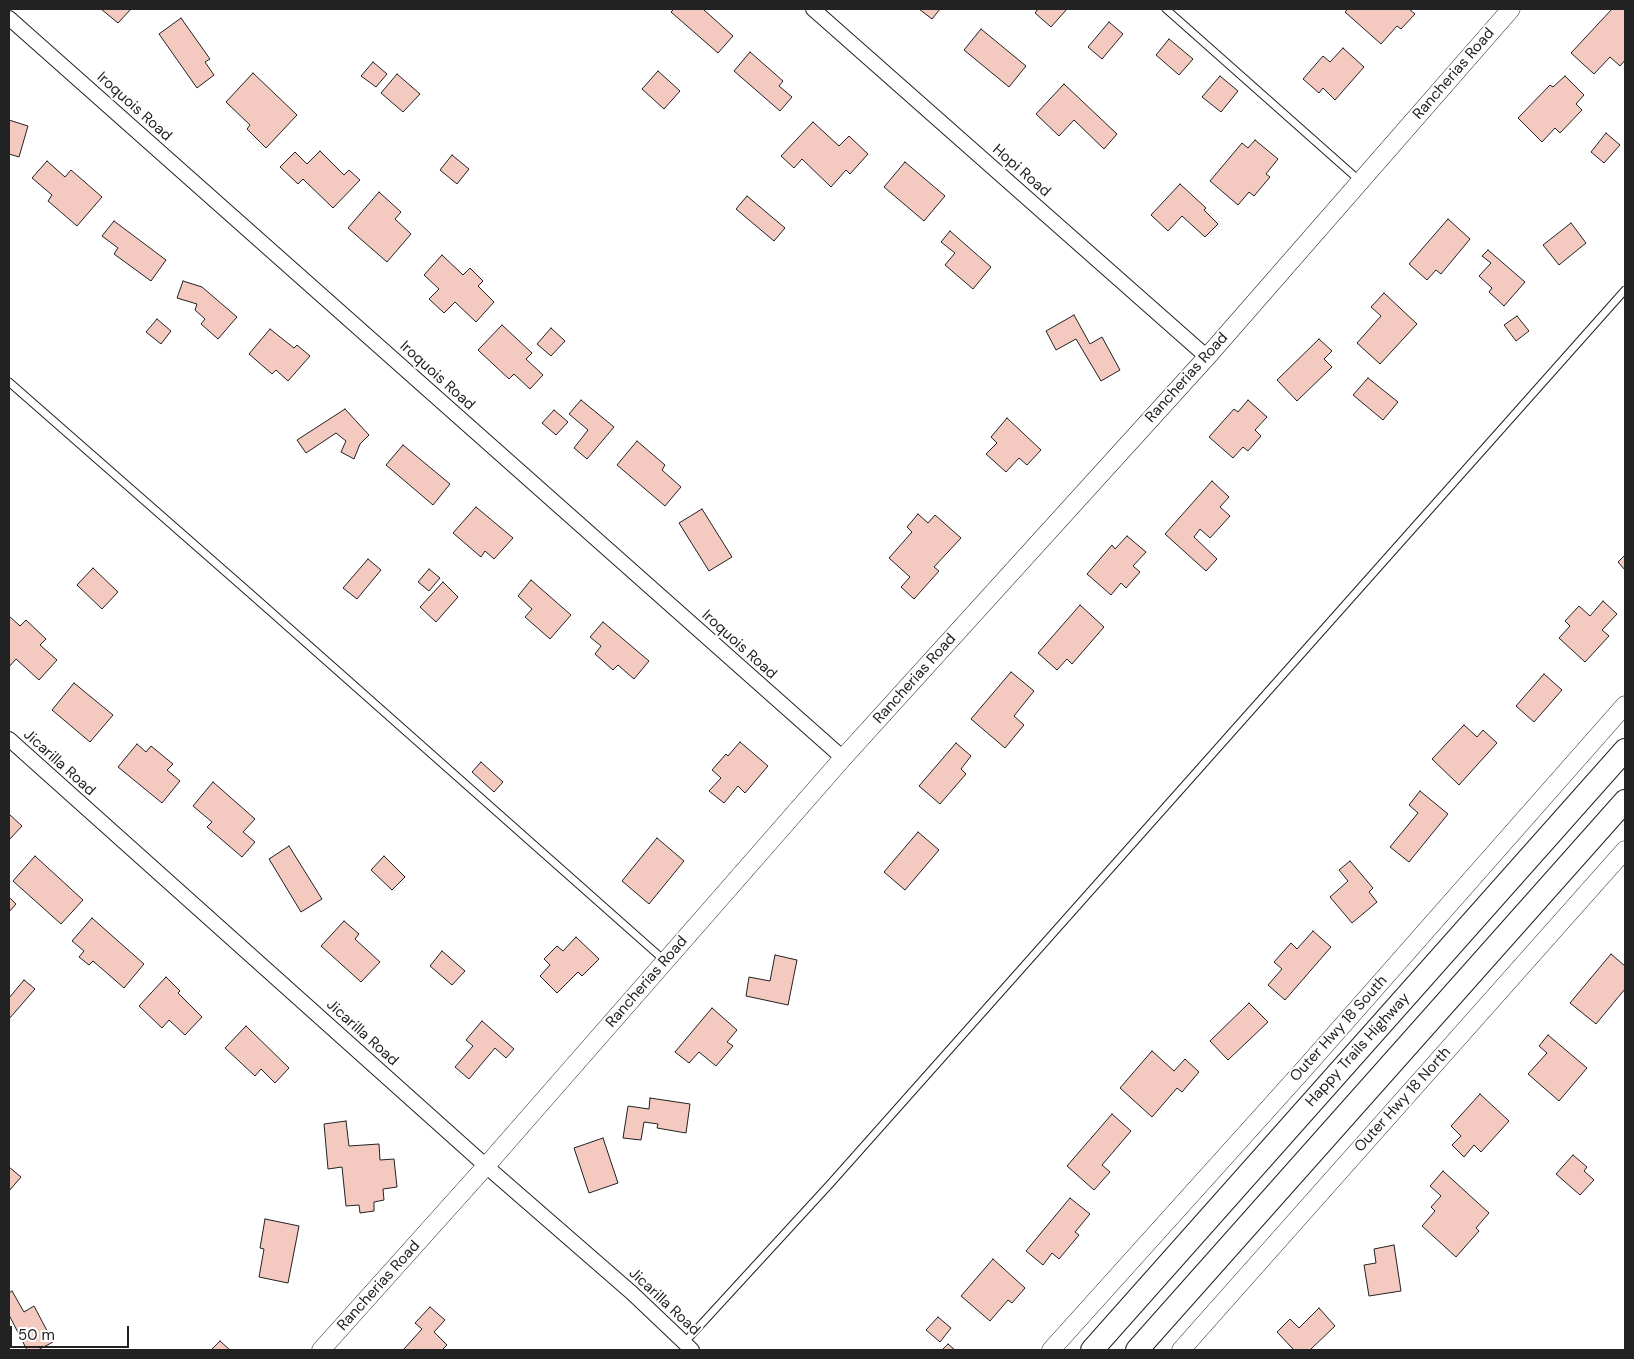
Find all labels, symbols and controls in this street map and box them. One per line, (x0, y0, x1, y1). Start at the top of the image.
street label: Rancherias Road (1410, 25, 1498, 123)
street label: Iroquois Road (93, 69, 175, 145)
street label: Hopi Road (988, 141, 1054, 201)
street label: Rancherias Road (1142, 329, 1232, 427)
street label: Iroquois Road (396, 338, 478, 414)
street label: Iroquois Road (698, 607, 780, 683)
street label: Rancherias Road (870, 630, 960, 728)
street label: Jicarilla Road (19, 726, 99, 800)
street label: Rancherias Road (603, 933, 691, 1031)
street label: Outer Hwy 18 South (1287, 972, 1391, 1086)
street label: Happy Trails Highway (1302, 989, 1414, 1111)
street label: Jicarilla Road (322, 996, 402, 1070)
street label: Outer Hwy 18 North (1351, 1044, 1455, 1156)
street label: Rancherias Road (334, 1237, 424, 1335)
street label: Jicarilla Road (625, 1264, 703, 1340)
scale bar (12, 1316, 131, 1348)
text: 50 m (18, 1325, 55, 1345)

